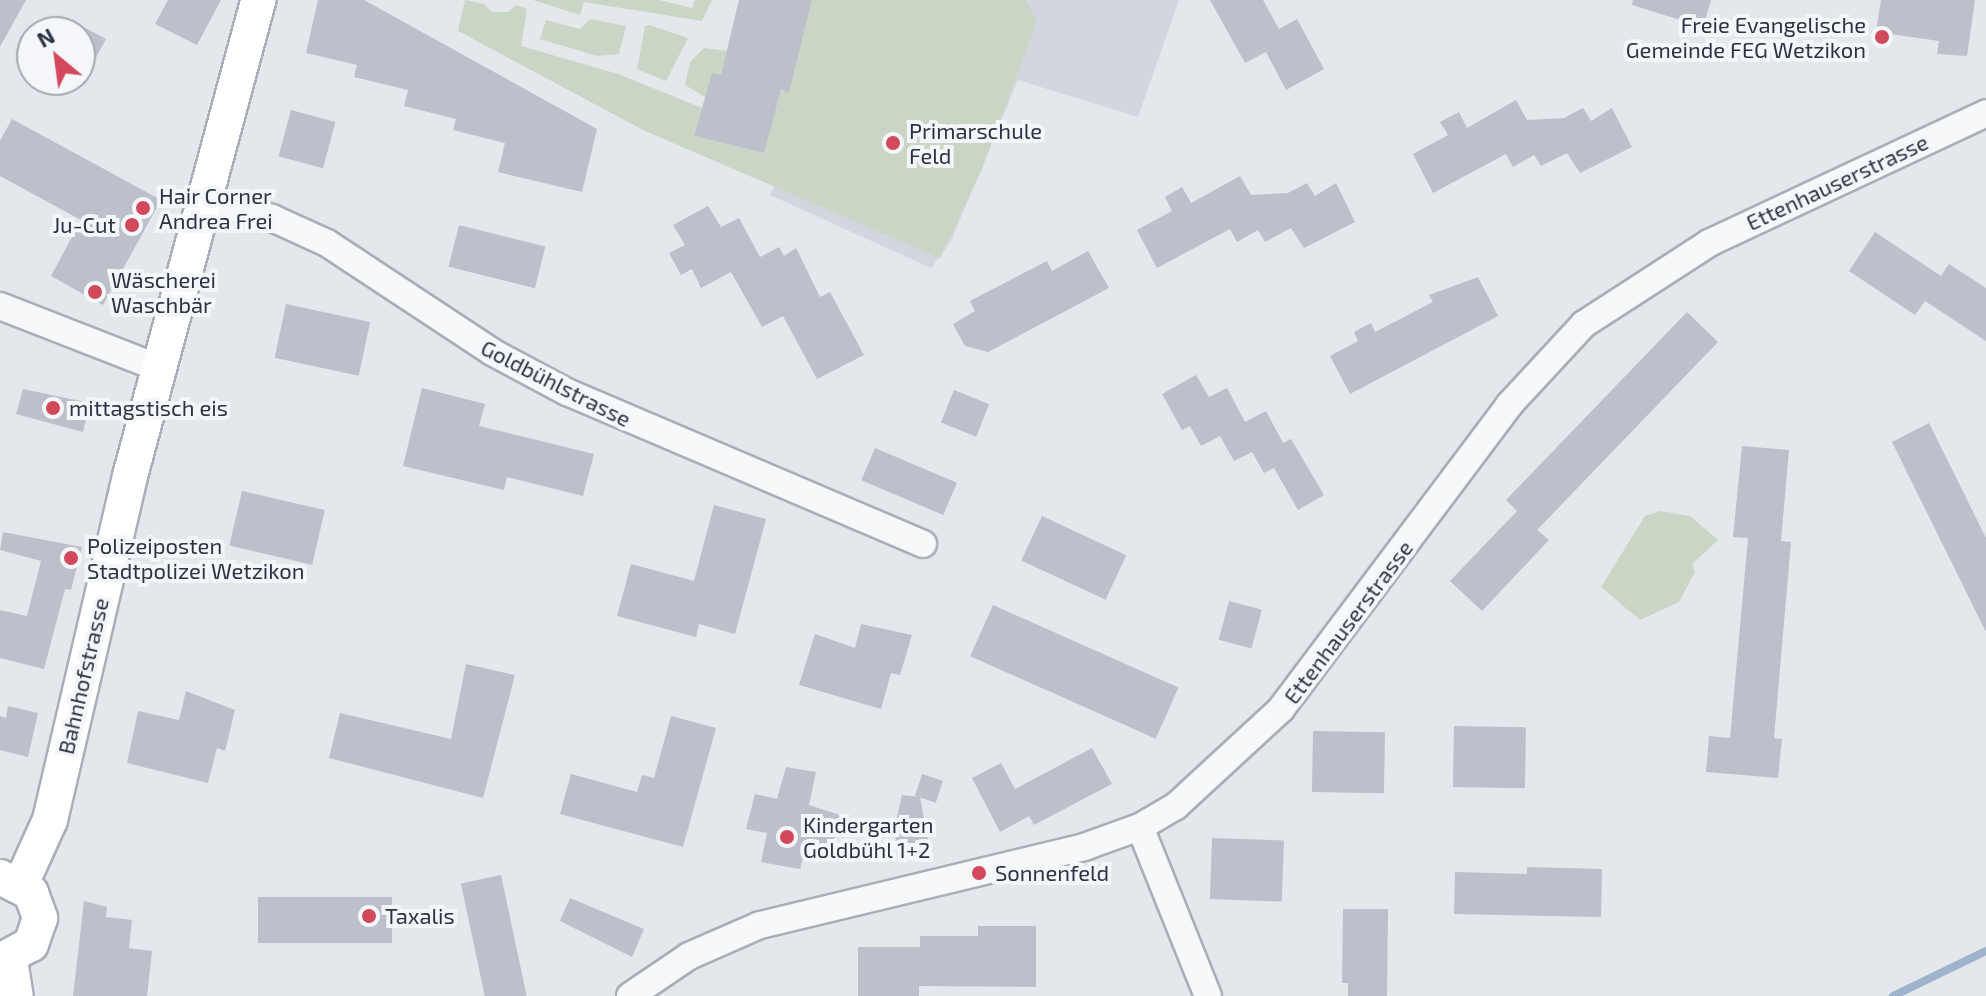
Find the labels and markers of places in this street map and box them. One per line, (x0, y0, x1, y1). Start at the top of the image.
place label: Freie Evangelische Gemeinde FEG Wetzikon (1625, 11, 1866, 62)
marker: Freie Evangelische Gemeinde FEG Wetzikon (1873, 28, 1891, 46)
place label: Primarschule Feld (909, 117, 1042, 168)
marker: Primarschule Feld (884, 134, 902, 152)
place label: Hair Corner Andrea Frei (159, 182, 273, 234)
marker: Hair Corner Andrea Frei (134, 199, 152, 217)
place label: Ju-Cut (53, 212, 116, 238)
marker: Ju-Cut (123, 216, 141, 234)
place label: Wäscherei Waschbär (111, 266, 216, 318)
marker: Wäscherei Waschbär (86, 283, 104, 301)
place label: mittagstisch eis (69, 395, 228, 421)
marker: mittagstisch eis (44, 399, 62, 417)
place label: Polizeiposten Stadtpolizei Wetzikon (87, 532, 305, 584)
marker: Polizeiposten Stadtpolizei Wetzikon (62, 549, 80, 567)
place label: Kindergarten Goldbühl 1+2 (803, 811, 933, 862)
marker: Kindergarten Goldbühl 1+2 (778, 828, 796, 846)
place label: Sonnenfeld (995, 860, 1109, 886)
marker: Sonnenfeld (970, 864, 988, 882)
place label: Taxalis (385, 903, 455, 929)
marker: Taxalis (360, 907, 378, 925)

